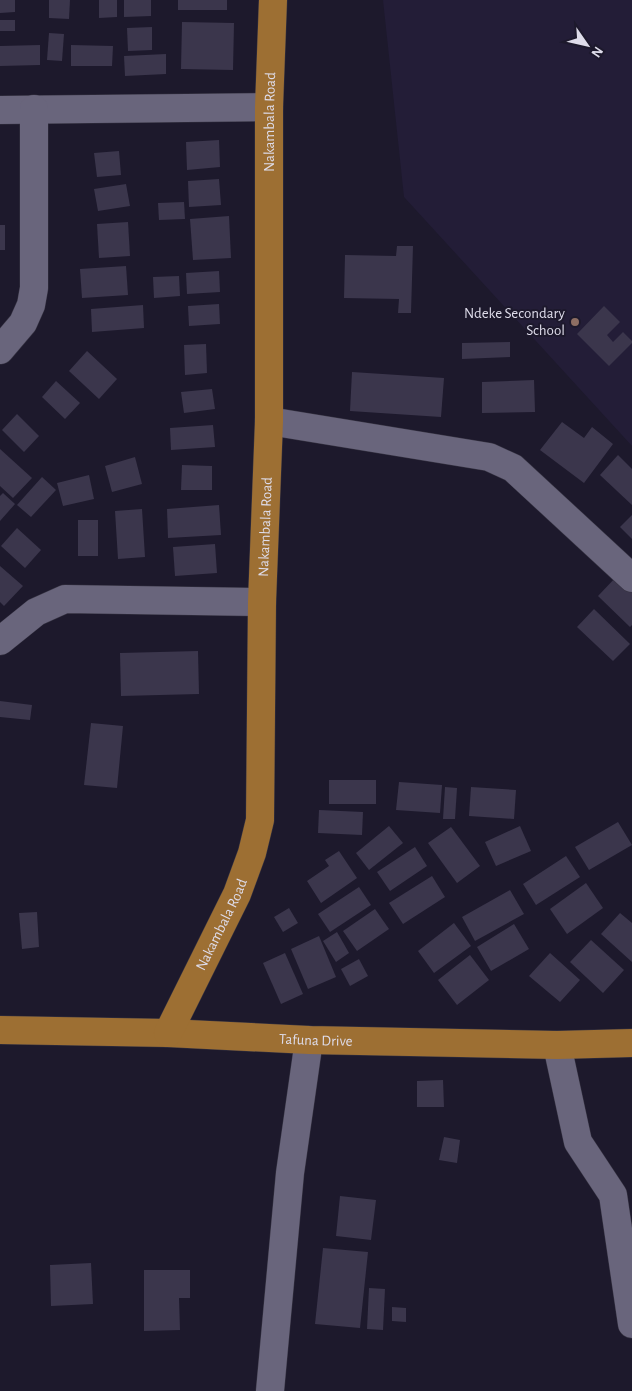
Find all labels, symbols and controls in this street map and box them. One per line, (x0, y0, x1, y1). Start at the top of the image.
north arrow (562, 20, 612, 70)
text: N (588, 44, 605, 60)
street label: Nakambala Road (262, 72, 278, 172)
place label: Ndeke Secondary School (464, 306, 566, 338)
marker: Ndeke Secondary School (569, 316, 581, 328)
street label: Nakambala Road (255, 476, 274, 577)
street label: Nakambala Road (193, 876, 250, 973)
street label: Tafuna Drive (279, 1031, 353, 1048)

